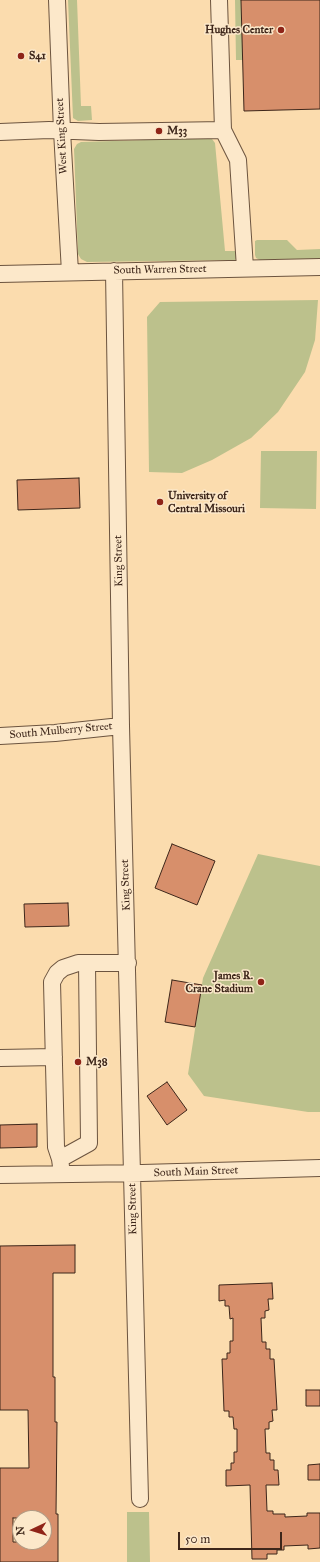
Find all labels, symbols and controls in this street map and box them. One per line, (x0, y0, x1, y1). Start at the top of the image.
place label: Hughes Center (205, 23, 273, 37)
marker: Hughes Center (276, 25, 286, 35)
place label: S41 (29, 49, 46, 63)
marker: S41 (16, 51, 26, 61)
street label: West King Street (53, 97, 71, 175)
place label: M33 (167, 124, 187, 138)
marker: M33 (154, 126, 164, 136)
street label: South Warren Street (113, 263, 207, 277)
place label: University of Central Missouri (168, 489, 245, 515)
marker: University of Central Missouri (155, 497, 165, 507)
street label: King Street (112, 535, 126, 587)
street label: South Mulberry Street (9, 720, 113, 742)
street label: King Street (119, 859, 133, 911)
place label: James R. Crane Stadium (185, 969, 253, 995)
marker: James R. Crane Stadium (256, 977, 266, 987)
place label: M38 (86, 1055, 108, 1069)
marker: M38 (73, 1057, 83, 1067)
street label: South Main Street (153, 1164, 239, 1180)
street label: King Street (126, 1183, 140, 1235)
north arrow (12, 1510, 52, 1550)
scale bar (180, 1524, 284, 1550)
text: N (14, 1526, 27, 1536)
text: 50 m (185, 1532, 210, 1546)

